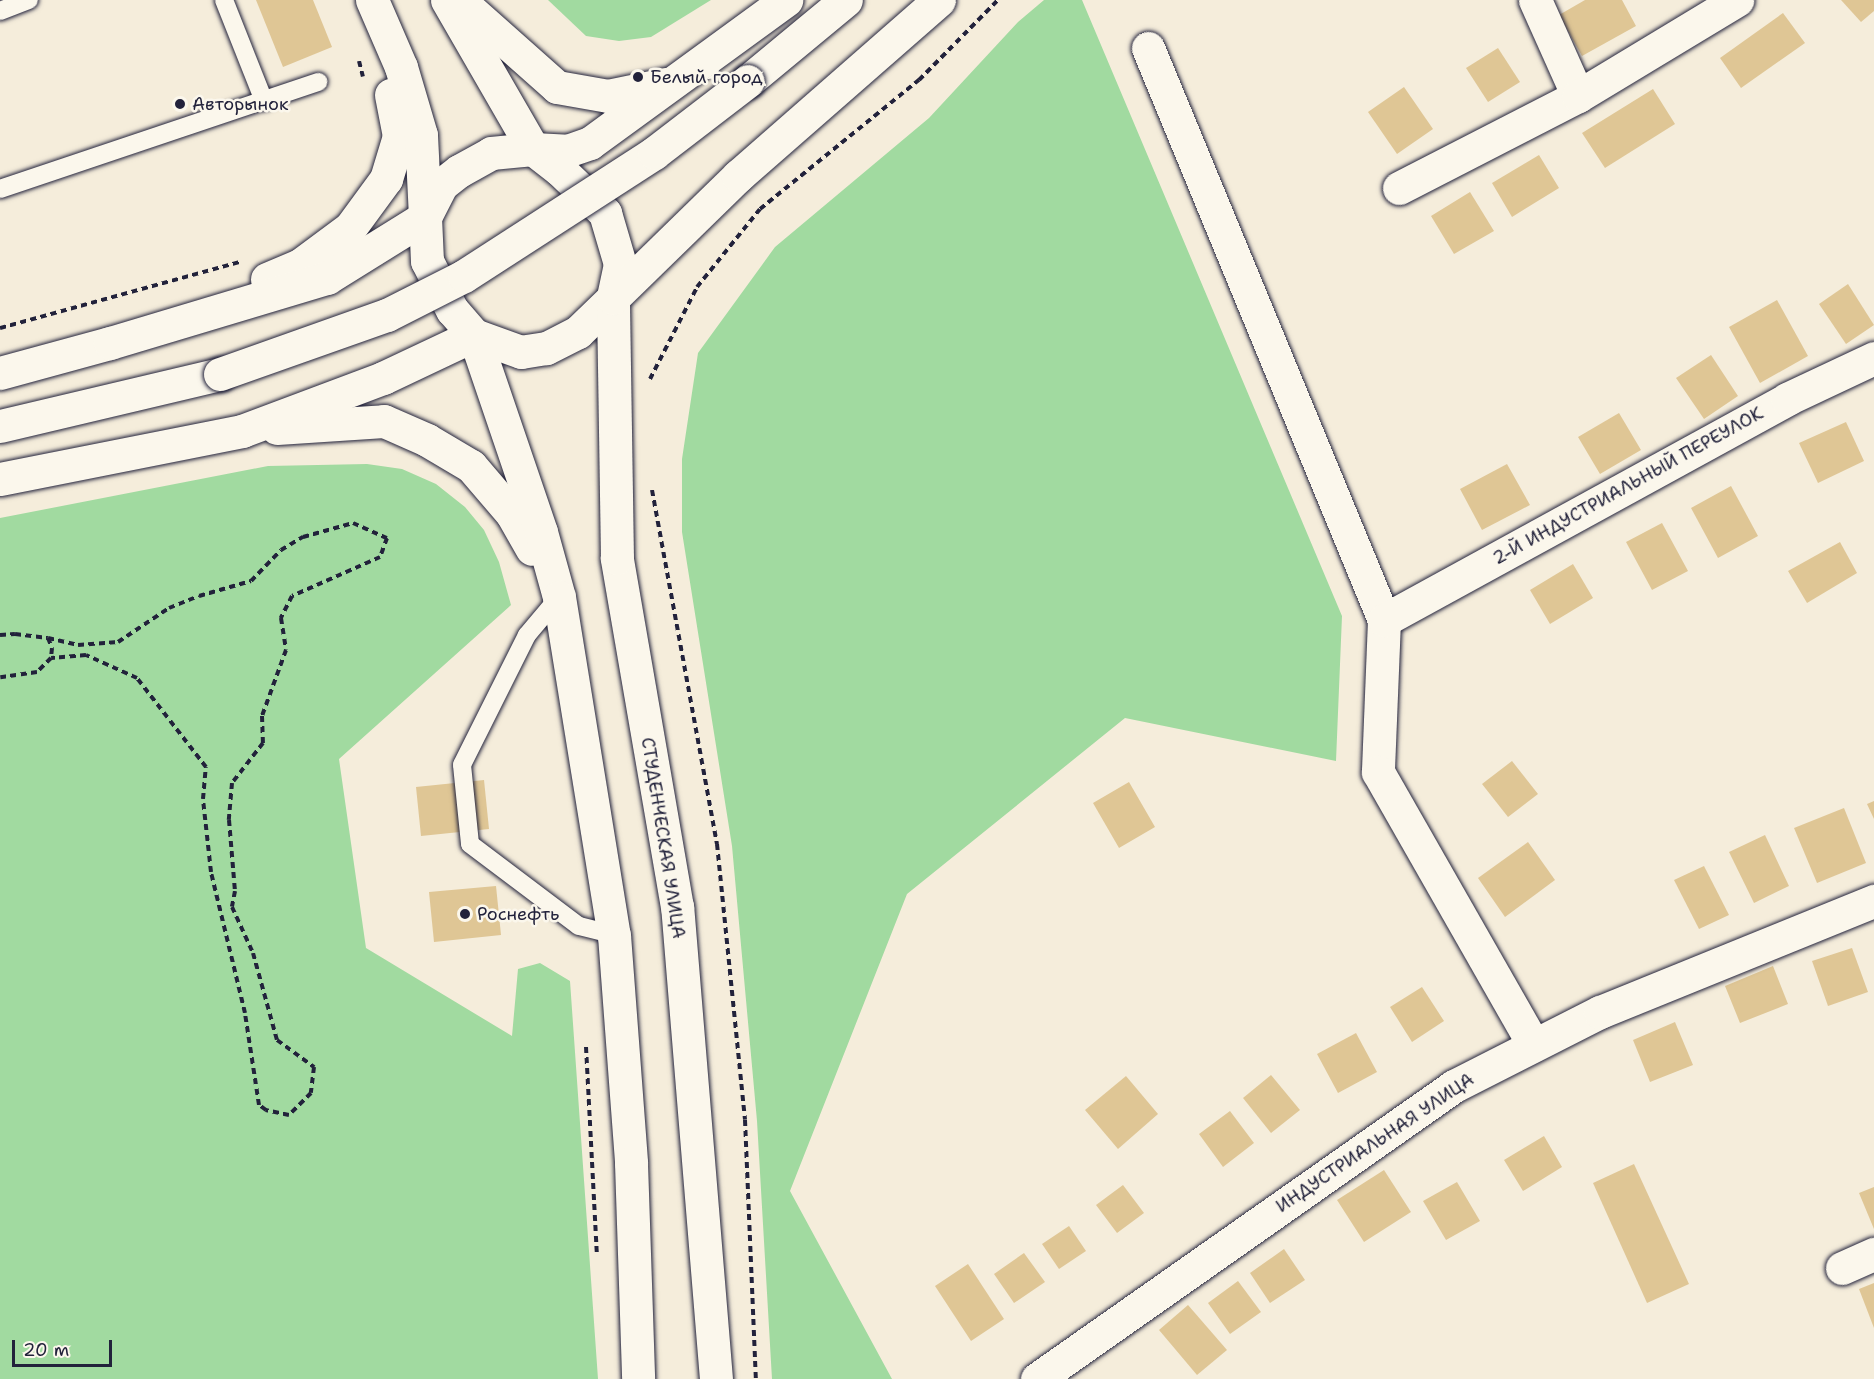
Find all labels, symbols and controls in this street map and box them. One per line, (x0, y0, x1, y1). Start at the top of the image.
place label: Белый город (650, 66, 763, 88)
marker: Белый город (631, 70, 645, 84)
place label: Авторынок (192, 93, 288, 115)
marker: Авторынок (173, 97, 187, 111)
street label: 2-Й ИНДУСТРИАЛЬНЫЙ ПЕРЕУЛОК (1489, 402, 1767, 570)
street label: СТУДЕНЧЕСКАЯ УЛИЦА (636, 736, 690, 940)
place label: Роснефть (477, 903, 559, 925)
marker: Роснефть (458, 907, 472, 921)
street label: ИНДУСТРИАЛЬНАЯ УЛИЦА (1272, 1069, 1478, 1217)
scale bar (15, 1328, 116, 1366)
text: 20 m (23, 1338, 69, 1362)

